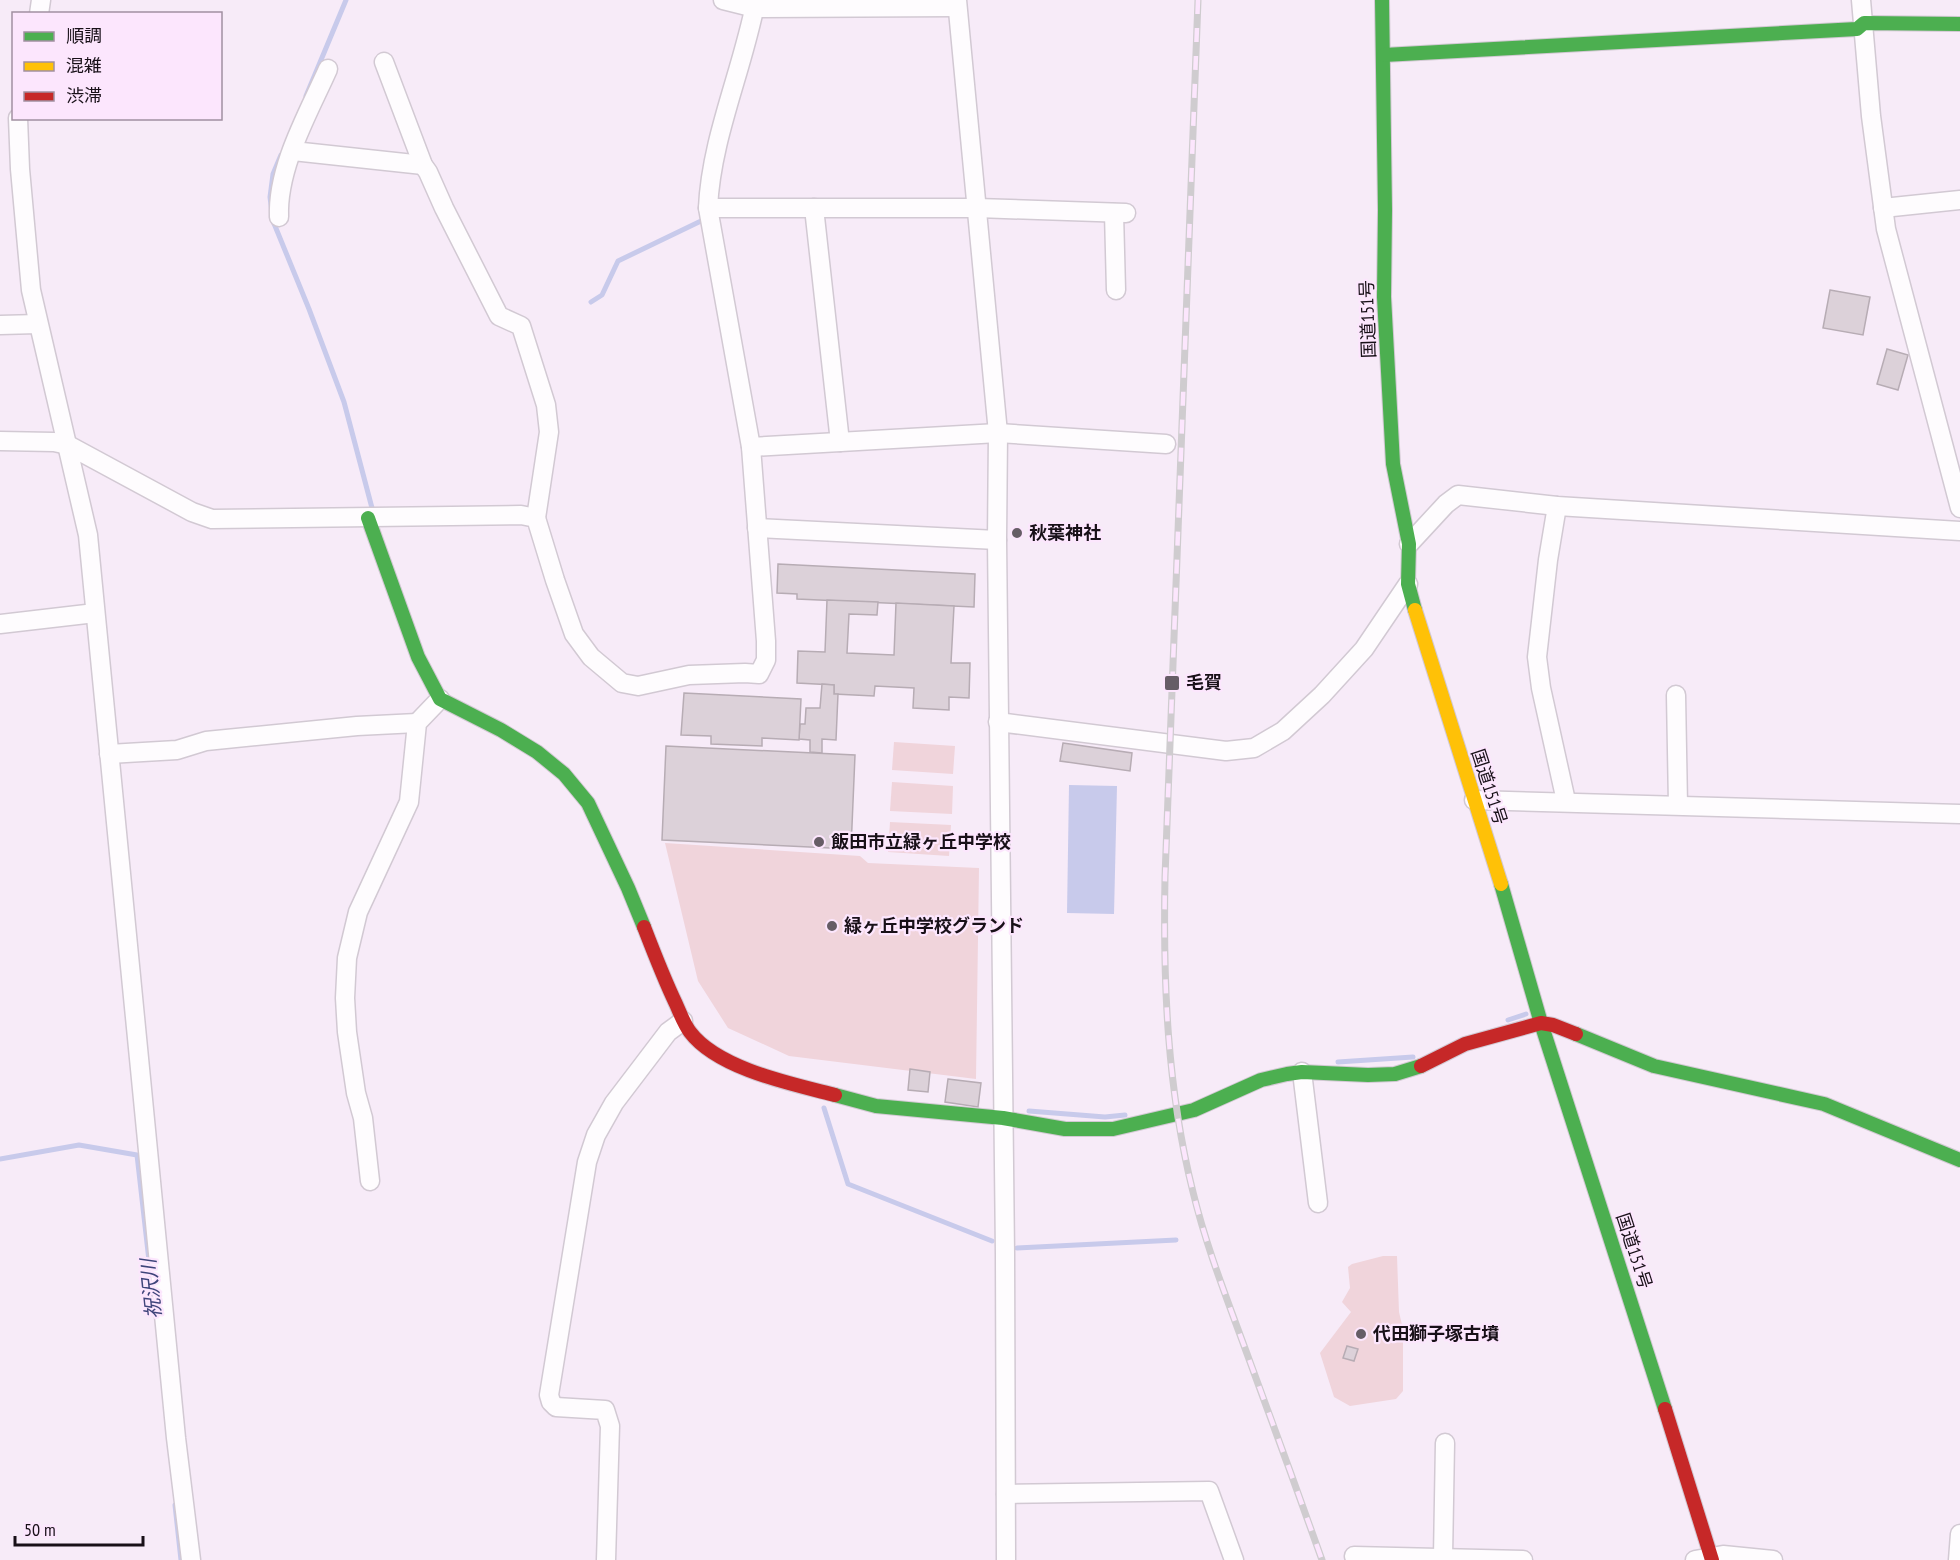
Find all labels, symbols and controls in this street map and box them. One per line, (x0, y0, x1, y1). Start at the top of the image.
legend (12, 12, 222, 120)
text: 順調 (66, 24, 102, 47)
text: 混雑 (66, 54, 102, 77)
text: 渋滞 (66, 84, 102, 107)
street label: 国道151号 (1355, 279, 1380, 359)
place label: 秋葉神社 (1029, 521, 1101, 544)
marker: 秋葉神社 (1010, 526, 1024, 540)
place label: 毛賀 (1186, 671, 1222, 694)
marker: 毛賀 (1163, 674, 1181, 692)
street label: 国道151号 (1466, 746, 1513, 828)
place label: 飯田市立緑ヶ丘中学校 (831, 830, 1011, 853)
marker: 飯田市立緑ヶ丘中学校 (812, 835, 826, 849)
place label: 緑ヶ丘中学校グランド (844, 914, 1024, 937)
marker: 緑ヶ丘中学校グランド (825, 919, 839, 933)
street label: 国道151号 (1611, 1210, 1658, 1292)
water label: 祝沢川 (135, 1256, 167, 1320)
place label: 代田獅子塚古墳 (1372, 1322, 1499, 1345)
marker: 代田獅子塚古墳 (1354, 1327, 1368, 1341)
scale bar (15, 1509, 142, 1547)
text: 50 m (24, 1518, 56, 1541)

